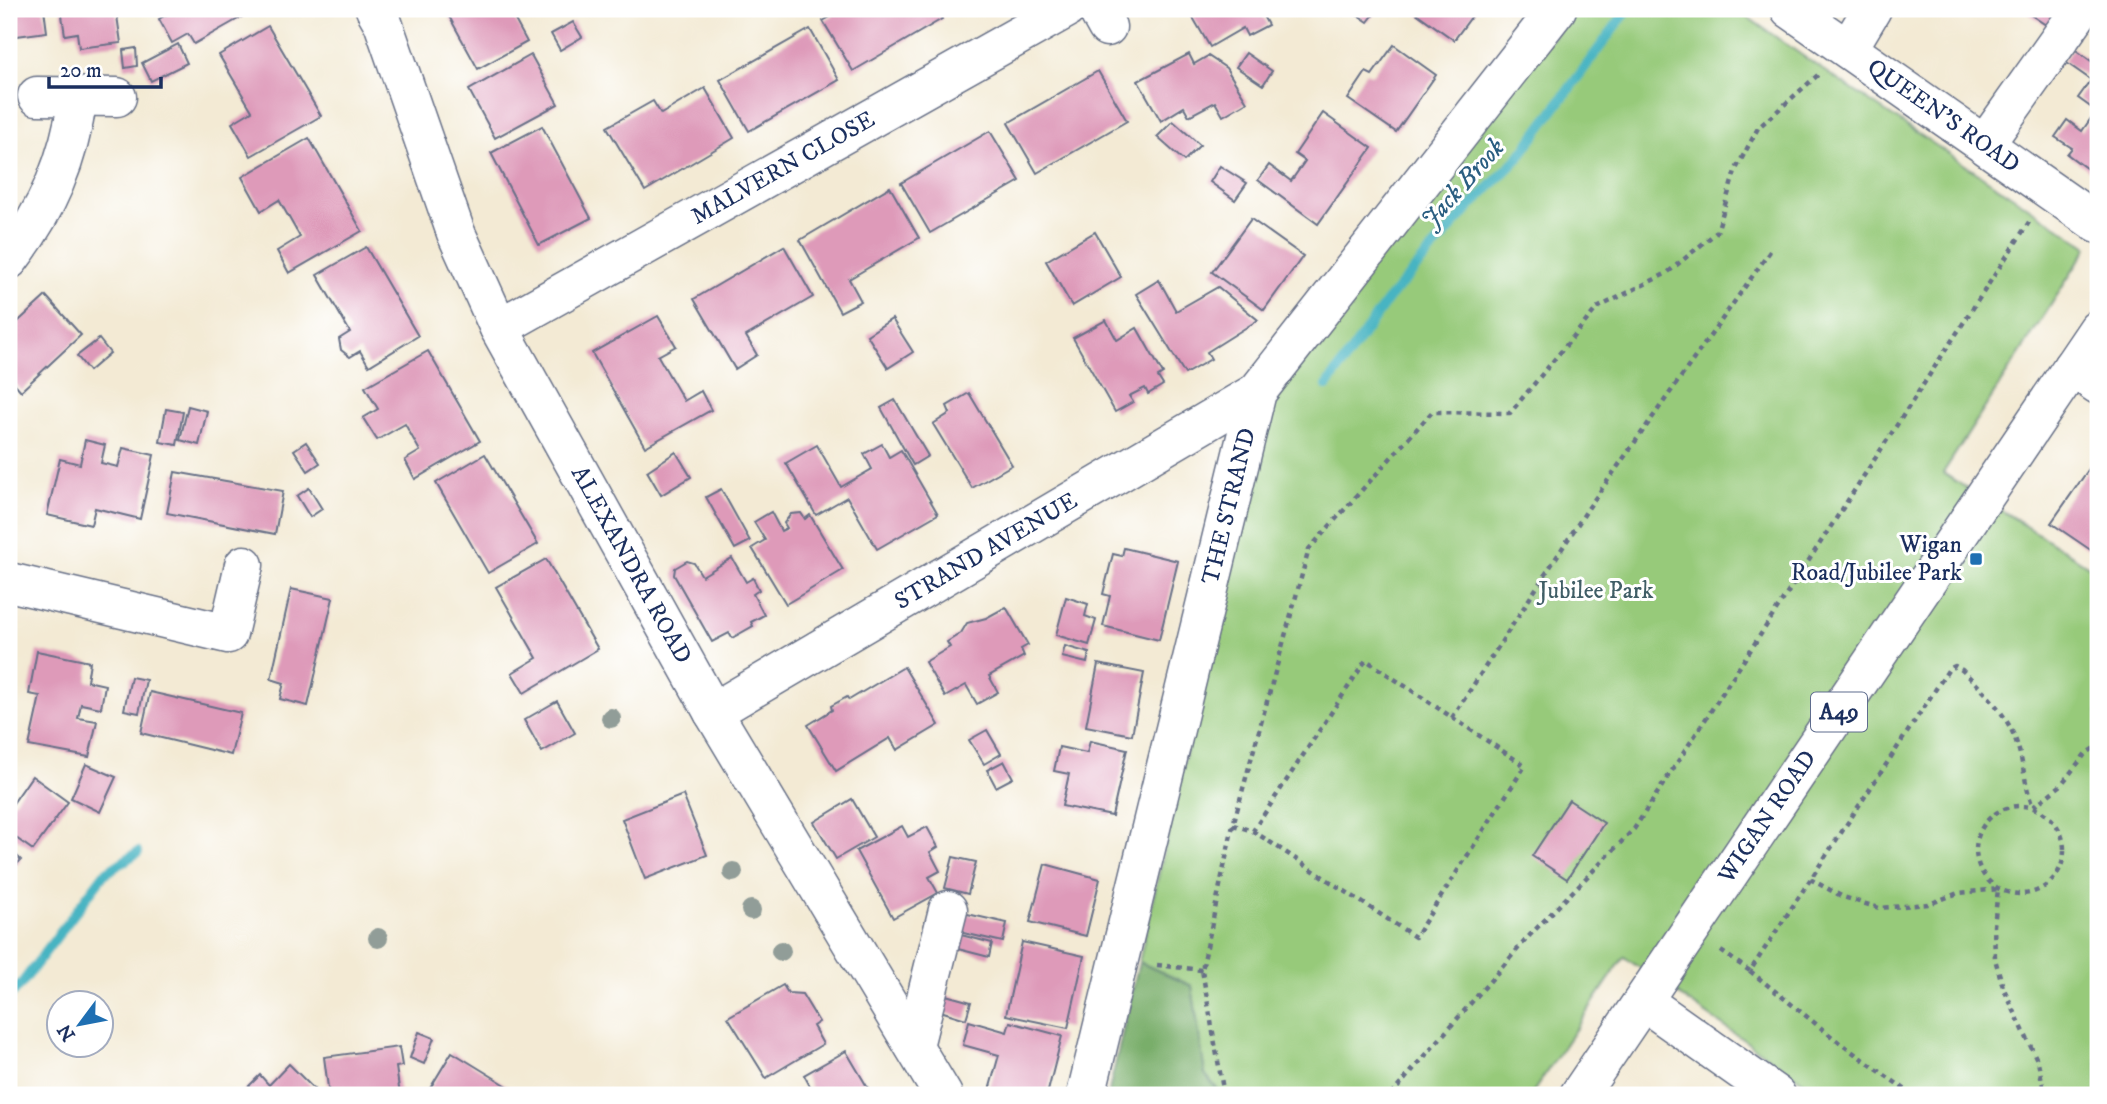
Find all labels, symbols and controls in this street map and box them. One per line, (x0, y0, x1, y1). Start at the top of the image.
scale bar (49, 46, 161, 90)
street label: QUEEN'S ROAD (1861, 52, 2026, 180)
text: 20 m (60, 58, 102, 84)
street label: MALVERN CLOSE (686, 105, 880, 232)
water label: Jack Brook (1414, 132, 1512, 236)
street label: THE STRAND (1196, 425, 1263, 588)
street label: ALEXANDRA ROAD (564, 461, 698, 669)
street label: STRAND AVENUE (889, 486, 1083, 617)
place label: Wigan Road/Jubilee Park (1791, 530, 1962, 588)
marker: Wigan Road/Jubilee Park (1968, 551, 1984, 567)
park label: Jubilee Park (1536, 576, 1654, 606)
road number: A49 (1811, 692, 1867, 732)
street label: WIGAN ROAD (1711, 745, 1823, 890)
north arrow (46, 988, 116, 1058)
text: N (53, 1019, 81, 1045)

